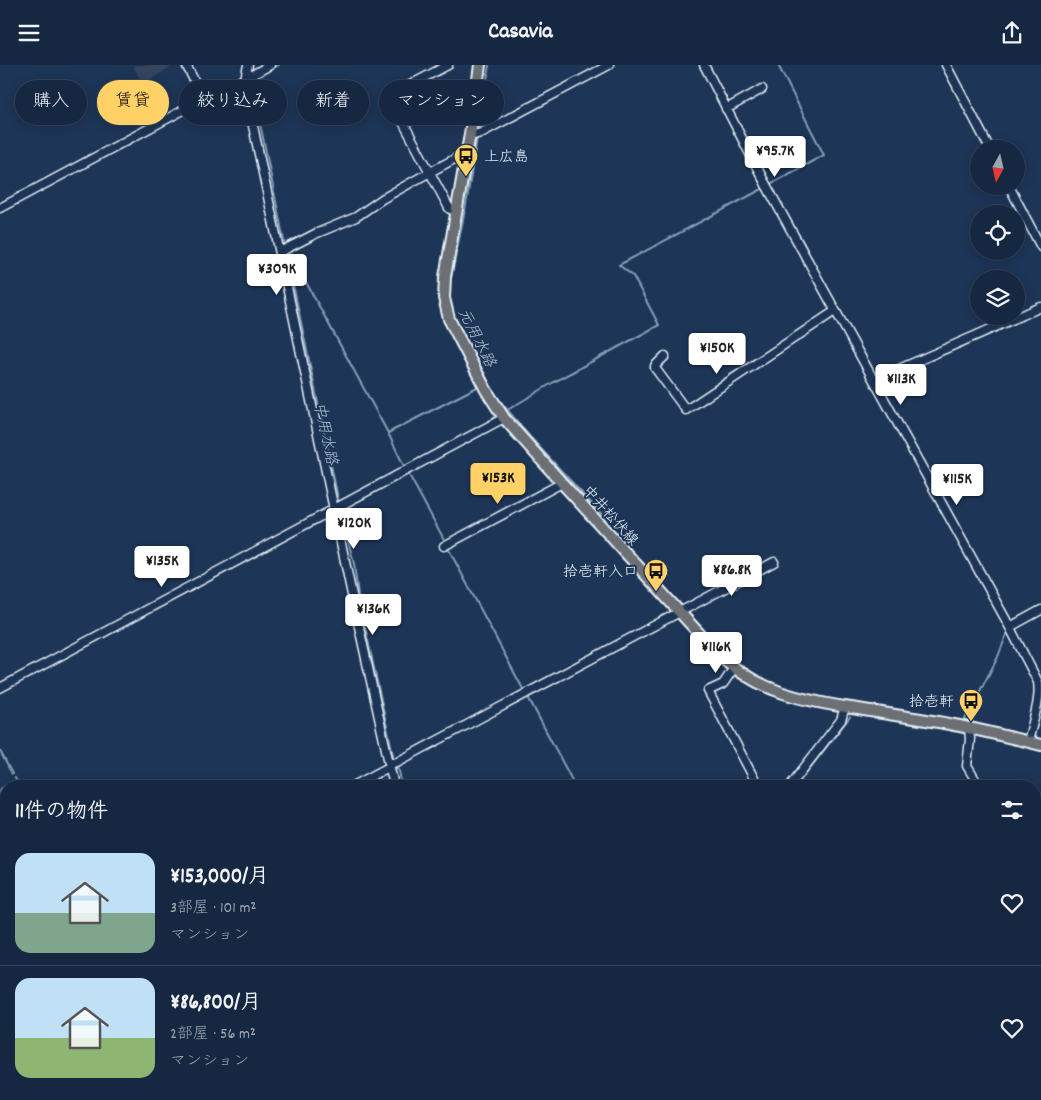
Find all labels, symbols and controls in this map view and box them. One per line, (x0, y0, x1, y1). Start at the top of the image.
text: Casavia (488, 17, 553, 48)
icon: menu (15, 19, 43, 47)
icon: share (998, 19, 1026, 47)
chip: 購入 (15, 80, 87, 125)
chip: 賃貸 (97, 80, 169, 125)
chip: 絞り込み (179, 80, 287, 125)
chip: 新着 (297, 80, 369, 125)
chip: マンション (379, 80, 504, 125)
pin: ¥95.7K (734, 135, 816, 178)
text: ¥95.7K (756, 140, 794, 163)
north arrow (970, 140, 1025, 195)
map controls (970, 140, 1025, 325)
bus stop icon: 上広島 (453, 143, 479, 177)
place label: 上広島 (484, 147, 529, 169)
button: locate (970, 205, 1025, 260)
pin: ¥309K (242, 253, 312, 296)
text: ¥309K (258, 258, 296, 281)
button: layers (970, 270, 1025, 325)
water label: 元用水路 (451, 304, 501, 373)
pin: ¥150K (682, 333, 752, 375)
text: ¥150K (700, 337, 734, 360)
pin: ¥113K (866, 363, 936, 406)
text: ¥113K (886, 368, 916, 391)
water label: 中用水路 (307, 400, 343, 468)
pin: ¥153K (463, 463, 533, 505)
pin: ¥115K (922, 463, 992, 506)
text: ¥153K (481, 467, 515, 490)
text: ¥115K (942, 468, 972, 491)
street label: 中井松伏線 (576, 481, 643, 552)
pin: ¥120K (319, 507, 389, 550)
text: ¥120K (337, 512, 371, 535)
pin: ¥135K (127, 545, 197, 588)
text: ¥135K (145, 550, 179, 573)
pin: ¥86.8K (691, 555, 773, 597)
bus stop icon: 拾壱軒入口 (643, 558, 669, 592)
text: ¥86.8K (713, 559, 751, 582)
place label: 拾壱軒入口 (563, 562, 638, 584)
pin: ¥136K (338, 593, 408, 636)
text: ¥136K (356, 598, 390, 621)
pin: ¥116K (681, 631, 751, 674)
text: ¥116K (701, 636, 731, 659)
bus stop icon: 拾壱軒 (958, 688, 984, 722)
place label: 拾壱軒 (909, 692, 954, 714)
icon: filters (998, 796, 1026, 824)
text: 11件の物件 (15, 798, 108, 828)
text: ¥153,000/月 (170, 863, 269, 893)
icon: home (55, 873, 115, 933)
icon: heart (998, 889, 1026, 917)
text: 3部屋 · 101 m² (170, 897, 256, 920)
text: マンション (170, 924, 249, 947)
text: ¥86,800/月 (170, 989, 261, 1019)
icon: home (55, 998, 115, 1058)
icon: heart (998, 1014, 1026, 1042)
text: 2部屋 · 56 m² (170, 1023, 256, 1046)
text: マンション (170, 1050, 249, 1073)

